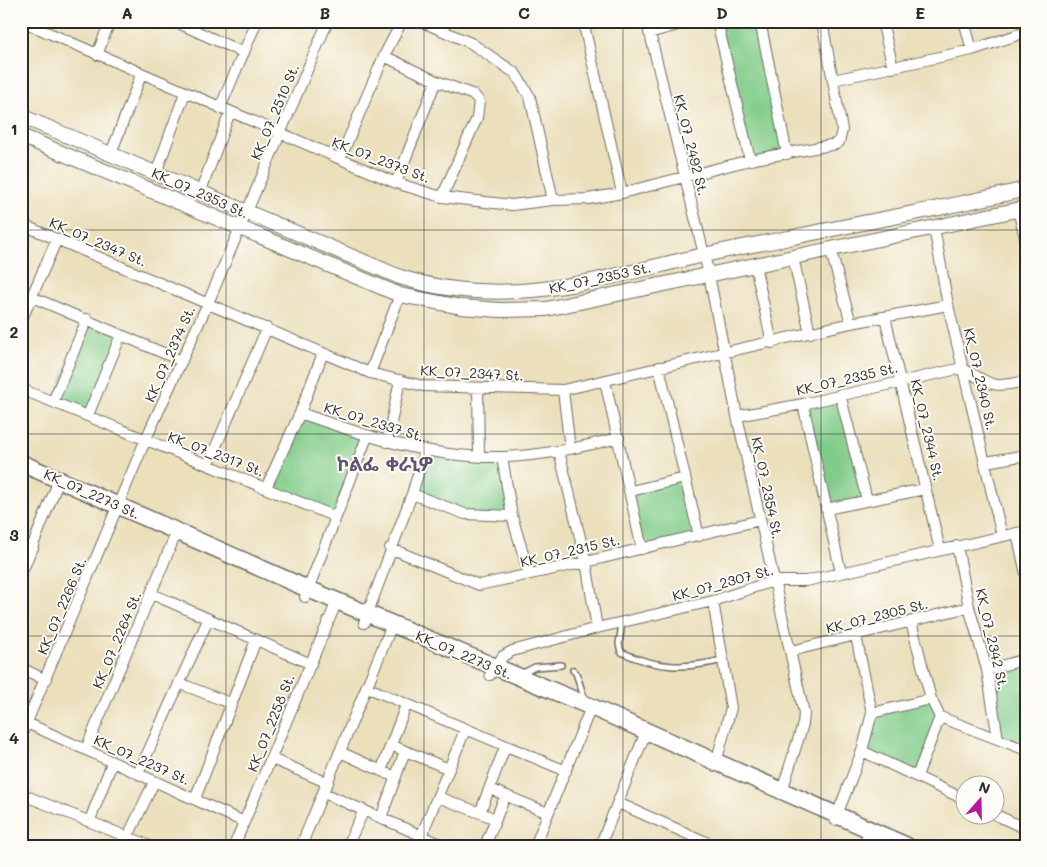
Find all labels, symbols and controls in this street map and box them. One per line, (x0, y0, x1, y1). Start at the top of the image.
text: A (121, 2, 133, 23)
text: B (320, 2, 330, 23)
text: C (518, 2, 530, 23)
text: D (716, 2, 728, 23)
text: E (915, 2, 925, 23)
street label: KK_07_2510 St. (246, 61, 303, 163)
street label: KK_07_2492 St. (670, 92, 713, 197)
text: 1 (10, 118, 18, 139)
street label: KK_07_2373 St. (329, 132, 433, 187)
street label: KK_07_2353 St. (149, 163, 252, 222)
street label: KK_07_2347 St. (47, 213, 150, 271)
street label: KK_07_2353 St. (547, 257, 653, 298)
street label: KK_07_2374 St. (140, 303, 199, 405)
text: 2 (10, 321, 19, 342)
street label: KK_07_2340 St. (959, 326, 1001, 432)
street label: KK_07_2335 St. (794, 358, 900, 399)
street label: KK_07_2347 St. (420, 360, 524, 385)
street label: KK_07_2344 St. (907, 377, 948, 483)
street label: KK_07_2337 St. (322, 397, 426, 446)
street label: KK_07_2317 St. (165, 426, 267, 481)
street label: KK_07_2354 St. (747, 435, 788, 541)
district label: ኮልፌ ቀራኒዎ (337, 451, 433, 476)
street label: KK_07_2273 St. (41, 464, 143, 523)
text: 3 (9, 524, 19, 545)
street label: KK_07_2315 St. (518, 530, 622, 571)
street label: KK_07_2266 St. (32, 554, 91, 657)
street label: KK_07_2307 St. (670, 560, 776, 605)
street label: KK_07_2342 St. (972, 586, 1013, 692)
street label: KK_07_2264 St. (88, 588, 146, 691)
street label: KK_07_2305 St. (824, 594, 930, 637)
street label: KK_07_2273 St. (413, 626, 515, 683)
street label: KK_07_2258 St. (242, 671, 299, 775)
text: 4 (9, 727, 19, 748)
street label: KK_07_2237 St. (91, 730, 193, 789)
north arrow (954, 774, 1004, 824)
text: N (976, 777, 993, 798)

